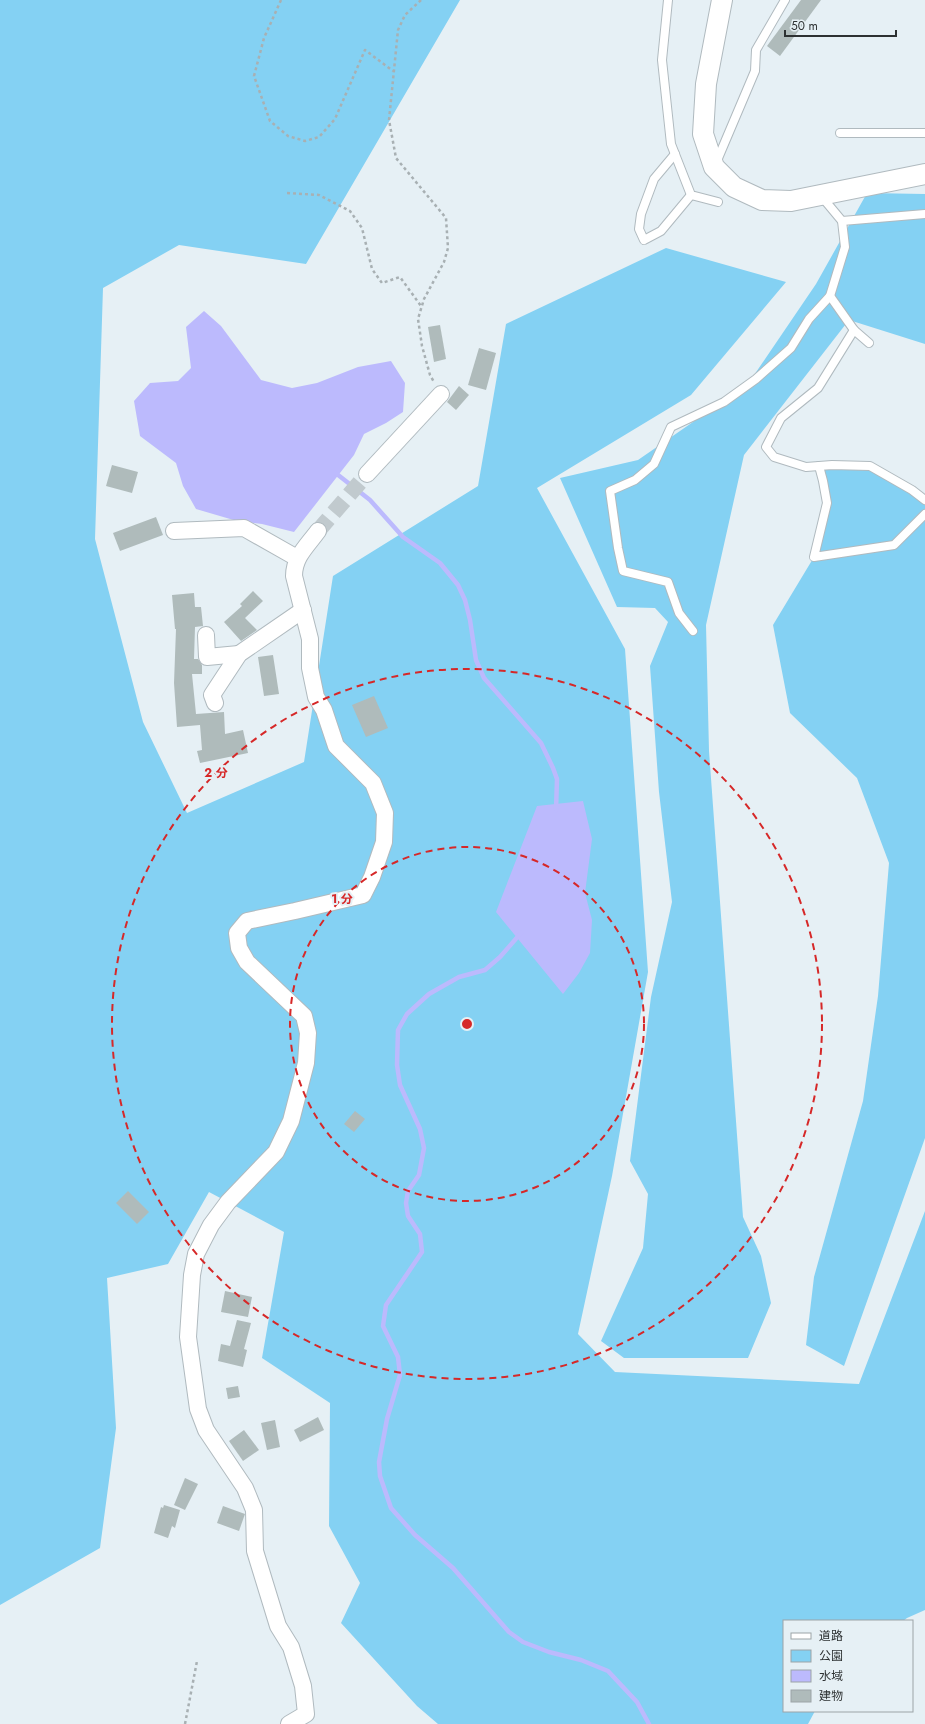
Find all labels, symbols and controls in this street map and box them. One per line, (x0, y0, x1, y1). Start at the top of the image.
scale bar (785, 12, 896, 38)
text: 50 m (791, 17, 818, 35)
text: 2 分 (204, 764, 228, 782)
text: 1 分 (331, 890, 353, 908)
centre of rings (460, 1017, 474, 1031)
legend (783, 1620, 913, 1712)
text: 道路 (819, 1627, 843, 1645)
text: 公園 (819, 1647, 843, 1665)
text: 水域 (819, 1667, 843, 1685)
text: 建物 (819, 1687, 843, 1705)

